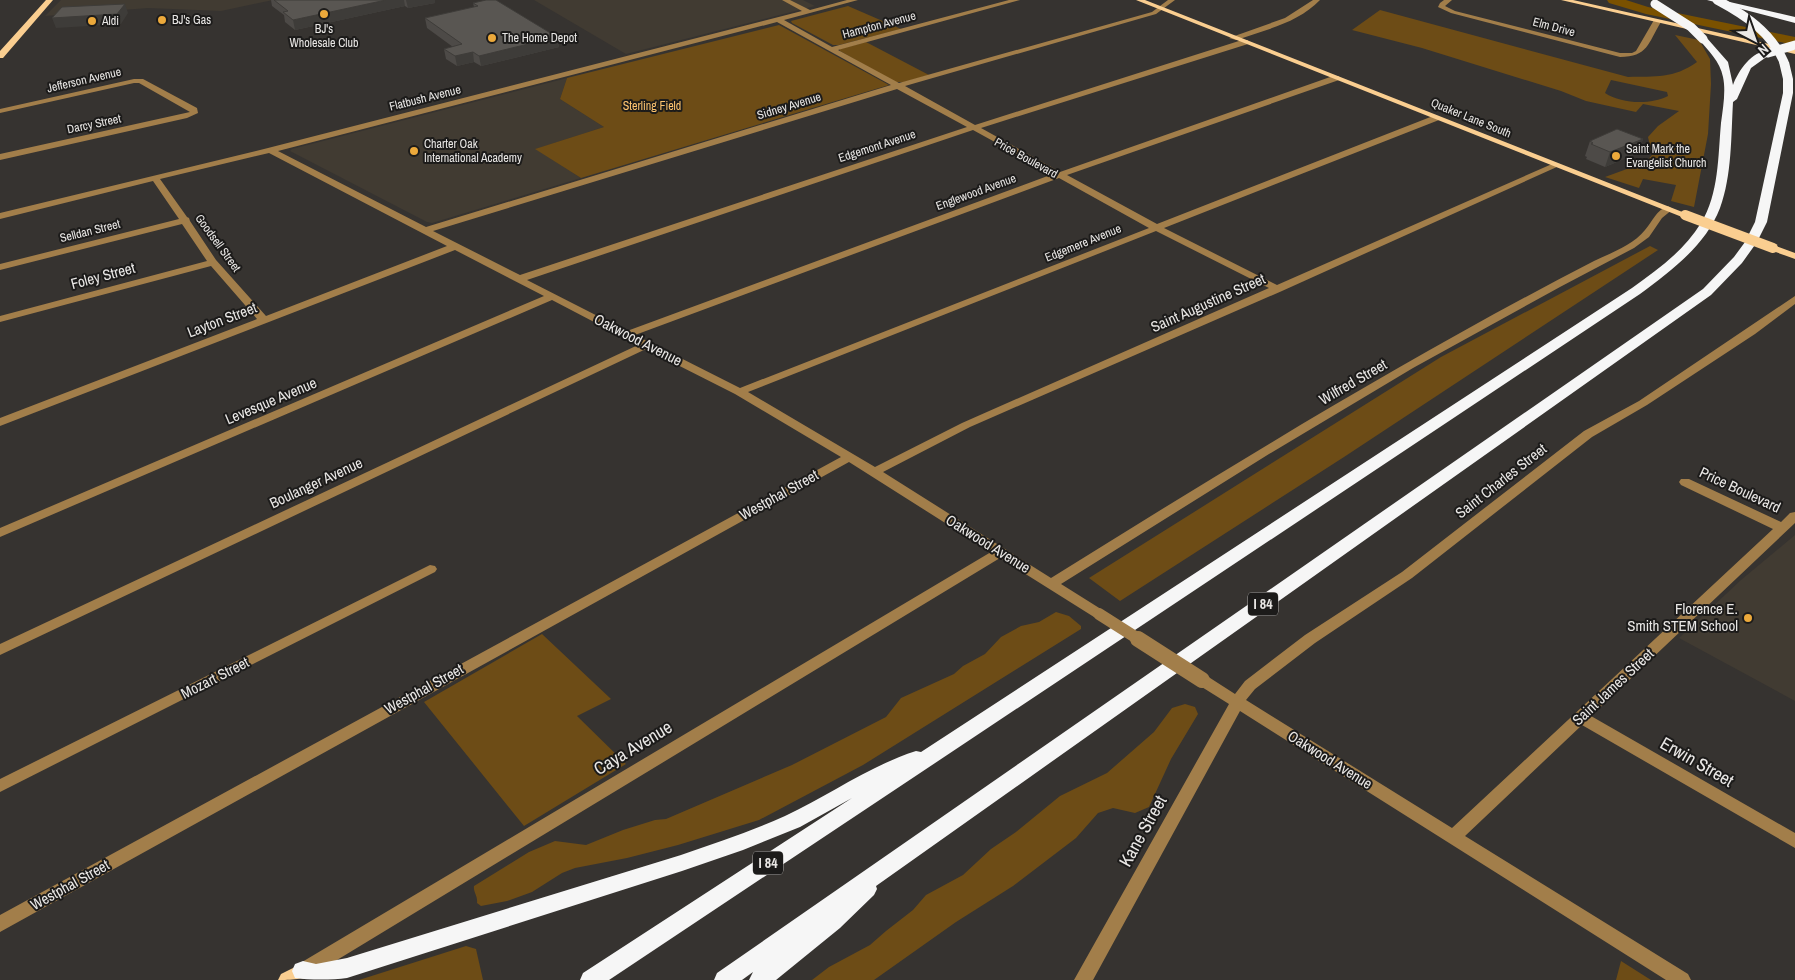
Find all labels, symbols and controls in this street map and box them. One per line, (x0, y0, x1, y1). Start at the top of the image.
marker: BJ's Wholesale Club (318, 8, 330, 20)
street label: Hampton Avenue (841, 8, 917, 42)
place label: BJ's Gas (172, 12, 211, 28)
place label: Aldi (101, 13, 119, 29)
marker: BJ's Gas (156, 14, 168, 26)
street label: Elm Drive (1531, 14, 1577, 40)
marker: Aldi (86, 15, 98, 27)
north arrow (1730, 15, 1780, 65)
place label: BJ's Wholesale Club (290, 21, 358, 51)
place label: The Home Depot (502, 30, 577, 46)
marker: The Home Depot (486, 32, 498, 44)
text: N (1754, 40, 1773, 59)
street label: Jefferson Avenue (45, 64, 123, 96)
street label: Flatbush Avenue (388, 81, 462, 115)
street label: Sidney Avenue (755, 89, 823, 123)
street label: Quaker Lane South (1428, 95, 1514, 141)
park label: Sterling Field (623, 98, 681, 114)
street label: Darcy Street (66, 110, 123, 138)
street label: Edgemont Avenue (836, 126, 918, 166)
street label: Price Boulevard (992, 134, 1060, 182)
place label: Charter Oak International Academy (424, 136, 522, 166)
place label: Saint Mark the Evangelist Church (1626, 141, 1706, 171)
marker: Charter Oak International Academy (408, 145, 420, 157)
marker: Saint Mark the Evangelist Church (1610, 150, 1622, 162)
street label: Englewood Avenue (934, 170, 1018, 214)
street label: Goodsell Street (192, 211, 245, 275)
street label: Selldan Street (58, 216, 122, 246)
street label: Edgemere Avenue (1043, 220, 1123, 266)
street label: Foley Street (68, 257, 138, 294)
street label: Saint Augustine Street (1147, 268, 1269, 337)
street label: Layton Street (184, 296, 260, 342)
street label: Oakwood Avenue (591, 308, 686, 371)
street label: Wilfred Street (1315, 353, 1391, 409)
street label: Levesque Avenue (222, 372, 320, 429)
street label: Saint Charles Street (1451, 438, 1551, 523)
street label: Boulanger Avenue (266, 452, 366, 513)
street label: Price Boulevard (1696, 462, 1784, 518)
street label: Westphal Street (735, 464, 823, 525)
street label: Oakwood Avenue (942, 509, 1035, 578)
road number: I 84 (1248, 592, 1278, 616)
place label: Florence E. Smith STEM School (1627, 598, 1738, 636)
marker: Florence E. Smith STEM School (1742, 612, 1754, 624)
street label: Saint James Street (1567, 643, 1658, 730)
street label: Mozart Street (177, 651, 253, 704)
street label: Westphal Street (380, 658, 468, 719)
street label: Caya Avenue (589, 714, 677, 781)
street label: Oakwood Avenue (1284, 725, 1377, 794)
street label: Erwin Street (1656, 730, 1739, 793)
street label: Kane Street (1113, 791, 1172, 871)
road number: I 84 (753, 851, 783, 874)
street label: Westphal Street (26, 854, 114, 915)

